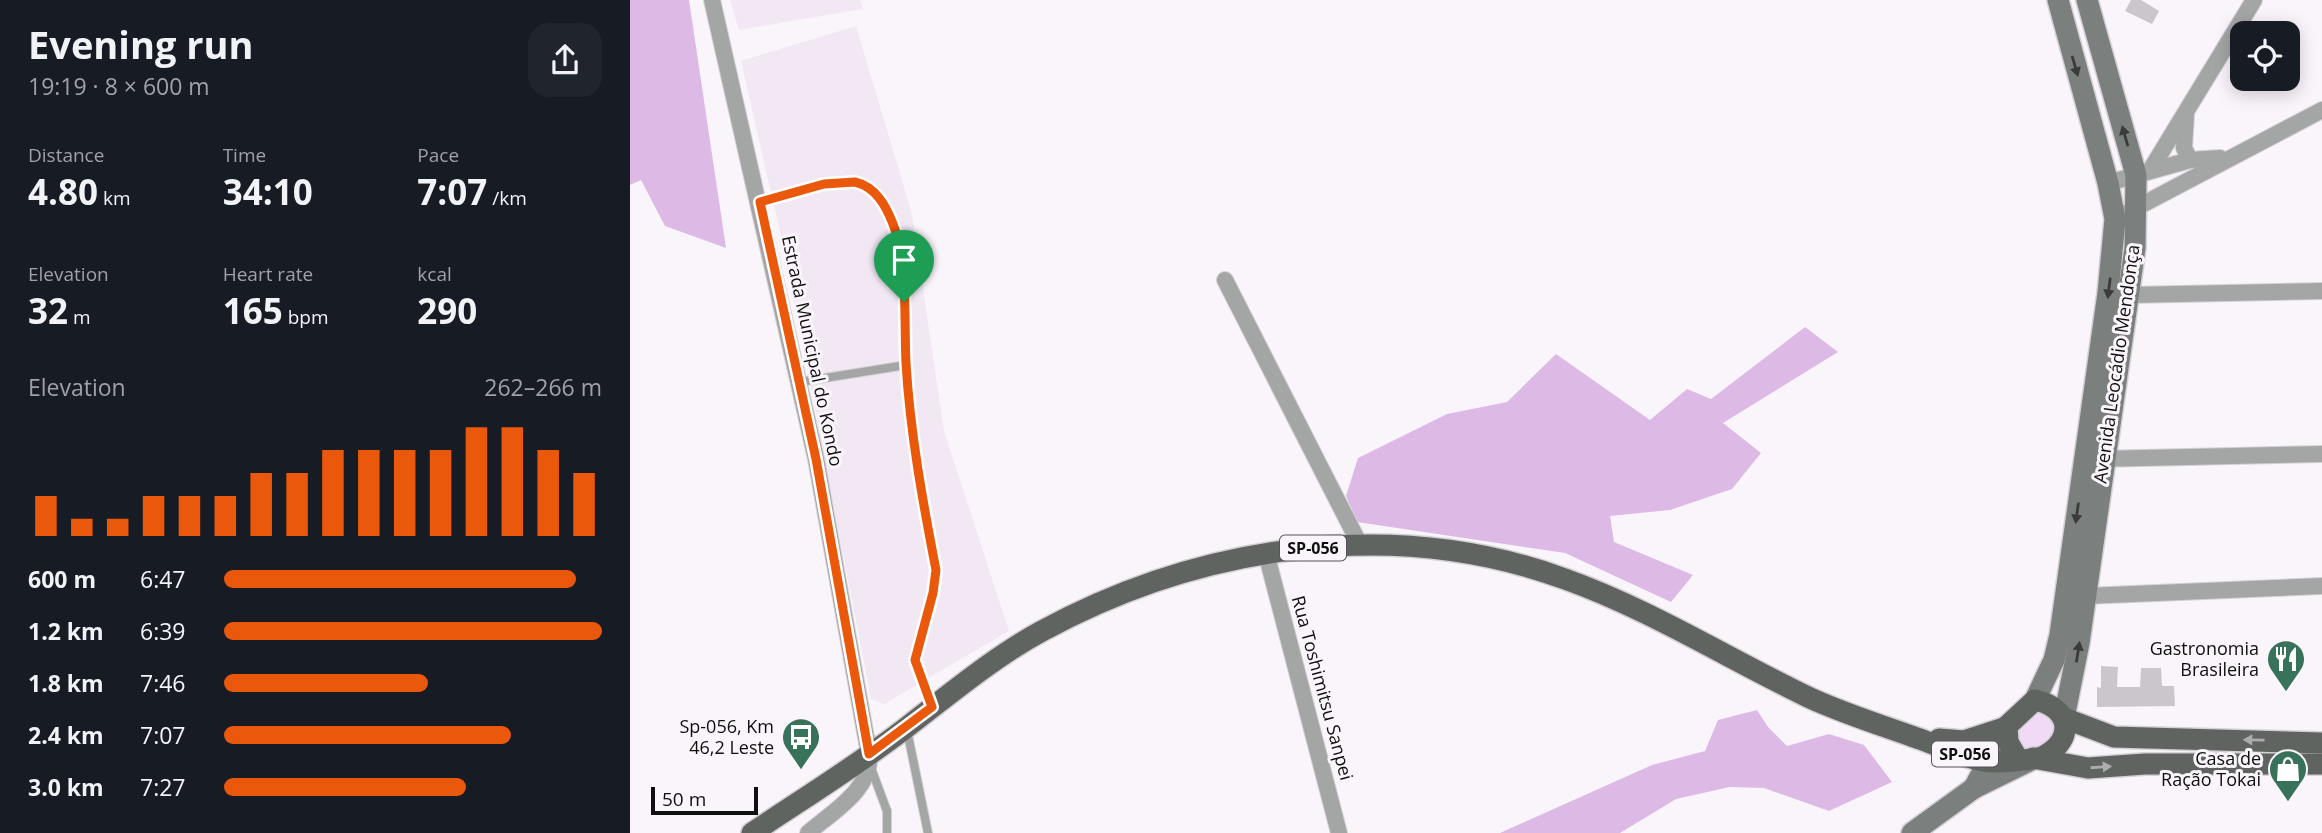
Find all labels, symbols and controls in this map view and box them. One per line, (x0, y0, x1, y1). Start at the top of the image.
text: Evening run (28, 18, 253, 70)
map controls (2230, 21, 2300, 91)
button: locate (2230, 21, 2300, 91)
button: share (528, 23, 602, 97)
one-way arrow (2071, 56, 2081, 77)
text: 19:19 · 8 × 600 m (28, 70, 210, 102)
one-way arrow (2119, 125, 2129, 146)
text: Distance (28, 142, 104, 168)
text: Time (223, 142, 266, 168)
text: Pace (417, 142, 459, 168)
text: 4.80 (28, 168, 98, 215)
text: 34:10 (223, 168, 313, 215)
text: 7:07 (417, 168, 487, 215)
text: km (98, 185, 131, 211)
text: /km (487, 185, 527, 211)
pin (874, 230, 934, 302)
street label: Estrada Municipal do Kondo (777, 233, 849, 468)
icon: arrive (885, 241, 923, 279)
street label: Avenida Leocádio Mendonça (2087, 243, 2145, 485)
text: Elevation (28, 261, 109, 287)
text: Heart rate (223, 261, 313, 287)
text: kcal (417, 261, 452, 287)
one-way arrow (2103, 277, 2114, 299)
text: 32 (28, 287, 68, 334)
text: 165 (223, 287, 283, 334)
text: 290 (417, 287, 477, 334)
text: m (68, 304, 91, 330)
text: bpm (283, 304, 328, 330)
text: Elevation (28, 371, 126, 403)
text: 262–266 m (484, 371, 602, 403)
one-way arrow (2071, 502, 2082, 524)
road number: SP-056 (1280, 536, 1346, 561)
text: 600 m (28, 563, 96, 595)
text: 6:47 (140, 563, 186, 595)
street label: Rua Toshimitsu Sanpei (1287, 593, 1359, 783)
text: 1.2 km (28, 615, 104, 647)
text: 6:39 (140, 615, 186, 647)
place label: Gastronomia Brasileira (2150, 636, 2259, 681)
restaurant icon: Gastronomia Brasileira (2265, 638, 2307, 693)
one-way arrow (2073, 640, 2084, 662)
text: 1.8 km (28, 667, 104, 699)
text: 7:46 (140, 667, 186, 699)
place label: Sp-056, Km 46,2 Leste (679, 714, 774, 759)
bus stop icon: Sp-056, Km 46,2 Leste (780, 716, 822, 771)
text: 2.4 km (28, 719, 104, 751)
text: 7:07 (140, 719, 186, 751)
one-way arrow (2243, 734, 2265, 746)
road number: SP-056 (1932, 741, 1998, 766)
place label: Casa de Ração Tokai (2161, 746, 2261, 791)
shop icon: Casa de Ração Tokai (2267, 748, 2309, 803)
one-way arrow (2090, 761, 2112, 772)
text: 3.0 km (28, 771, 104, 803)
text: 7:27 (140, 771, 186, 803)
scale bar (651, 784, 758, 816)
text: 50 m (662, 786, 706, 812)

